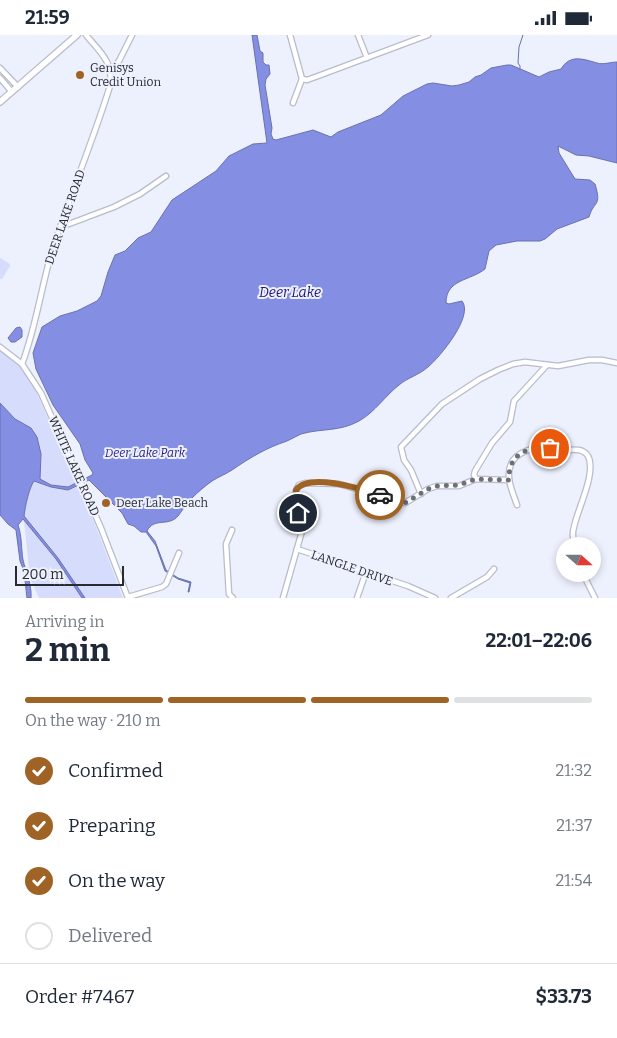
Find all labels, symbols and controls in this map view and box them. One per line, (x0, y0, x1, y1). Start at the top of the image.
text: 21:59 (25, 6, 70, 29)
place label: Genisys Credit Union (90, 61, 161, 89)
marker: Genisys Credit Union (74, 69, 86, 81)
street label: DEER LAKE ROAD (42, 168, 88, 266)
water label: Deer Lake (259, 284, 321, 301)
street label: WHITE LAKE ROAD (46, 414, 102, 518)
pin (529, 427, 571, 469)
icon: bag (536, 434, 564, 462)
park label: Deer Lake Park (105, 446, 186, 460)
courier (355, 470, 405, 520)
icon: car (366, 481, 394, 509)
pin (277, 492, 319, 534)
place label: Deer Lake Beach (116, 496, 208, 510)
marker: Deer Lake Beach (100, 497, 112, 509)
icon: home (284, 499, 312, 527)
north arrow (556, 537, 601, 583)
map controls (556, 537, 601, 582)
street label: LANGLE DRIVE (309, 547, 395, 589)
scale bar (15, 563, 124, 586)
text: 200 m (22, 566, 64, 583)
text: Arriving in (25, 612, 104, 631)
text: 22:01–22:06 (486, 629, 592, 652)
text: 2 min (25, 631, 110, 669)
text: On the way · 210 m (25, 711, 160, 730)
icon: check (25, 757, 53, 785)
text: Confirmed (68, 759, 163, 782)
text: 21:32 (556, 761, 592, 780)
icon: check (25, 812, 53, 840)
text: Preparing (68, 814, 156, 837)
text: 21:37 (556, 816, 592, 835)
icon: check (25, 867, 53, 895)
text: On the way (68, 869, 165, 892)
text: 21:54 (556, 871, 592, 890)
text: Delivered (68, 924, 152, 947)
text: Order #7467 (25, 985, 134, 1008)
text: $33.73 (535, 985, 592, 1008)

